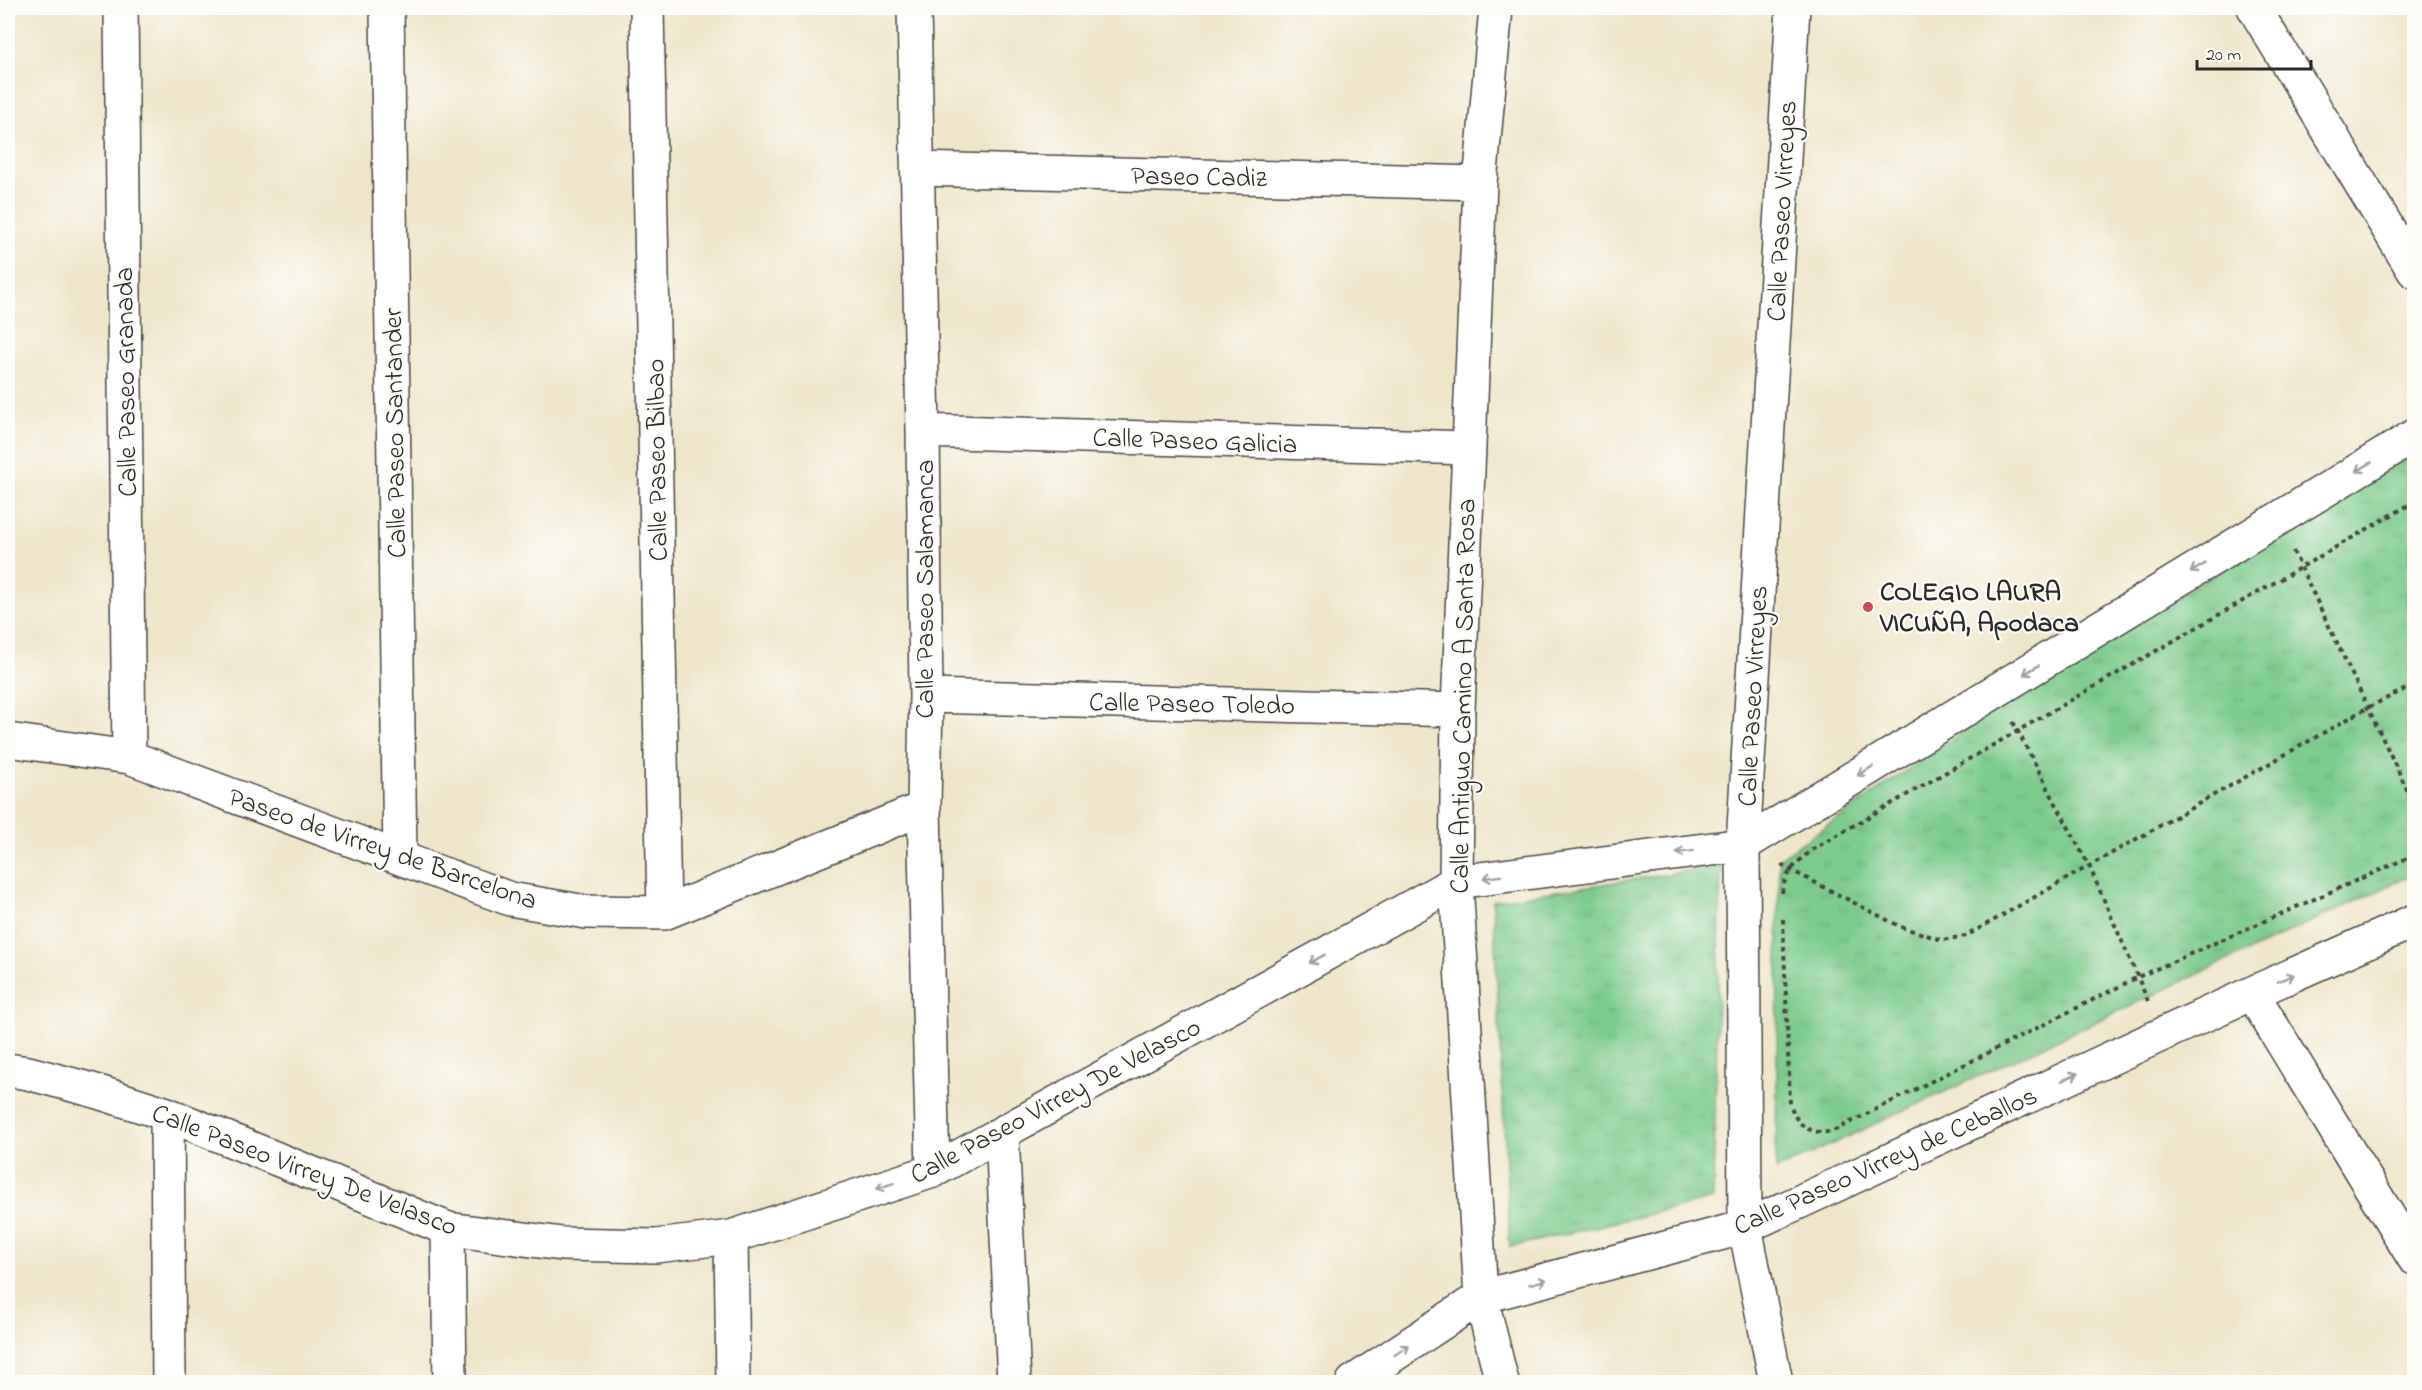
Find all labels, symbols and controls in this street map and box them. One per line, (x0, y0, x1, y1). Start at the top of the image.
scale bar (2197, 33, 2311, 71)
text: 20 m (2206, 43, 2241, 69)
street label: Calle Paseo Virreyes (1758, 100, 1809, 323)
street label: Paseo Cadiz (1131, 158, 1268, 199)
street label: Calle Paseo Granada (106, 267, 149, 497)
street label: Calle Paseo Santander (375, 307, 418, 558)
street label: Calle Paseo Bilbao (637, 358, 680, 562)
street label: Calle Paseo Galicia (1092, 419, 1298, 466)
street label: Calle Paseo Salamanca (907, 460, 946, 718)
one-way arrow (2356, 461, 2373, 473)
street label: Calle Antiguo Camino A Santa Rosa (1442, 498, 1487, 894)
one-way arrow (2190, 563, 2207, 575)
place label: COLEGIO LAURA VICUÑA, Apodaca (1879, 574, 2079, 644)
street label: Calle Paseo Virreyes (1729, 585, 1780, 808)
marker: COLEGIO LAURA VICUÑA, Apodaca (1861, 600, 1875, 614)
one-way arrow (2023, 664, 2040, 676)
street label: Calle Paseo Toledo (1089, 684, 1295, 727)
one-way arrow (1857, 765, 1874, 777)
street label: Paseo de Virrey de Barcelona (222, 779, 542, 922)
one-way arrow (1676, 847, 1696, 858)
one-way arrow (1483, 872, 1502, 883)
one-way arrow (1309, 953, 1326, 965)
one-way arrow (2276, 971, 2294, 983)
street label: Calle Paseo Virrey De Velasco (904, 1009, 1209, 1196)
one-way arrow (2061, 1071, 2079, 1082)
street label: Calle Paseo Virrey de Ceballos (1728, 1078, 2044, 1247)
street label: Calle Paseo Virrey De Velasco (146, 1095, 463, 1248)
one-way arrow (876, 1182, 895, 1193)
one-way arrow (1528, 1276, 1547, 1287)
one-way arrow (1393, 1344, 1409, 1356)

